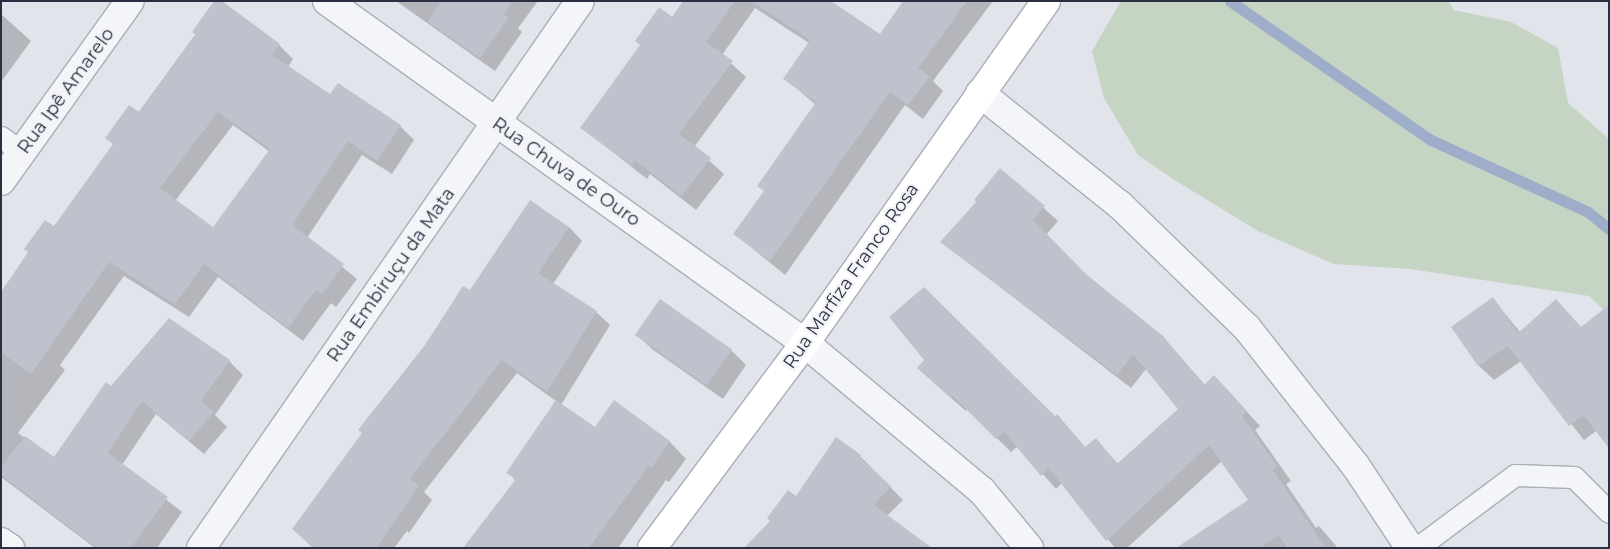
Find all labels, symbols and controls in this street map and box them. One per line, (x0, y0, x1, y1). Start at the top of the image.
street label: Rua Ipê Amarelo (13, 24, 119, 158)
street label: Rua Chuva de Ouro (488, 113, 644, 231)
street label: Rua Marfiza Franco Rosa (779, 179, 923, 373)
street label: Rua Embiruçu da Mata (323, 184, 459, 366)

